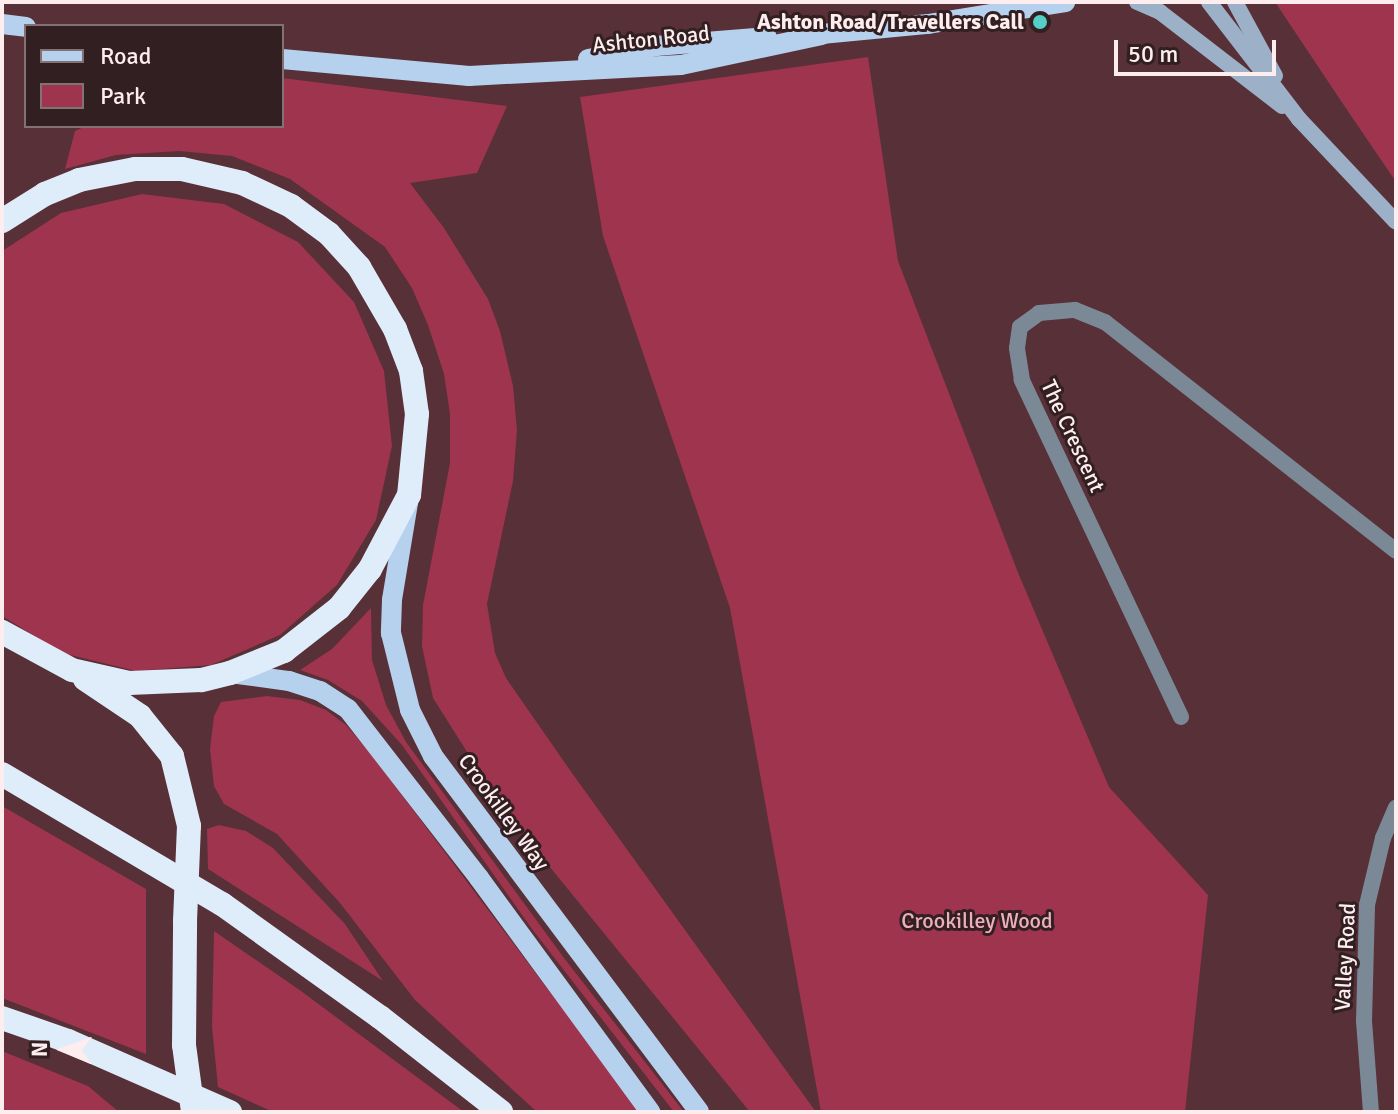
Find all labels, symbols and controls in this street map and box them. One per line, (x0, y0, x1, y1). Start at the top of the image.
place label: Ashton Road/Travellers Call (757, 9, 1024, 35)
marker: Ashton Road/Travellers Call (1031, 13, 1049, 31)
street label: Ashton Road (591, 20, 711, 58)
legend (24, 24, 284, 128)
scale bar (1118, 24, 1280, 74)
text: 50 m (1128, 39, 1178, 69)
text: Road (100, 41, 151, 71)
text: Park (100, 81, 146, 111)
street label: The Crescent (1035, 375, 1111, 497)
street label: Crookilley Way (453, 748, 555, 876)
street label: Valley Road (1329, 902, 1361, 1012)
park label: Crookilley Wood (901, 908, 1053, 934)
north arrow (24, 1010, 104, 1090)
text: N (26, 1042, 53, 1057)

